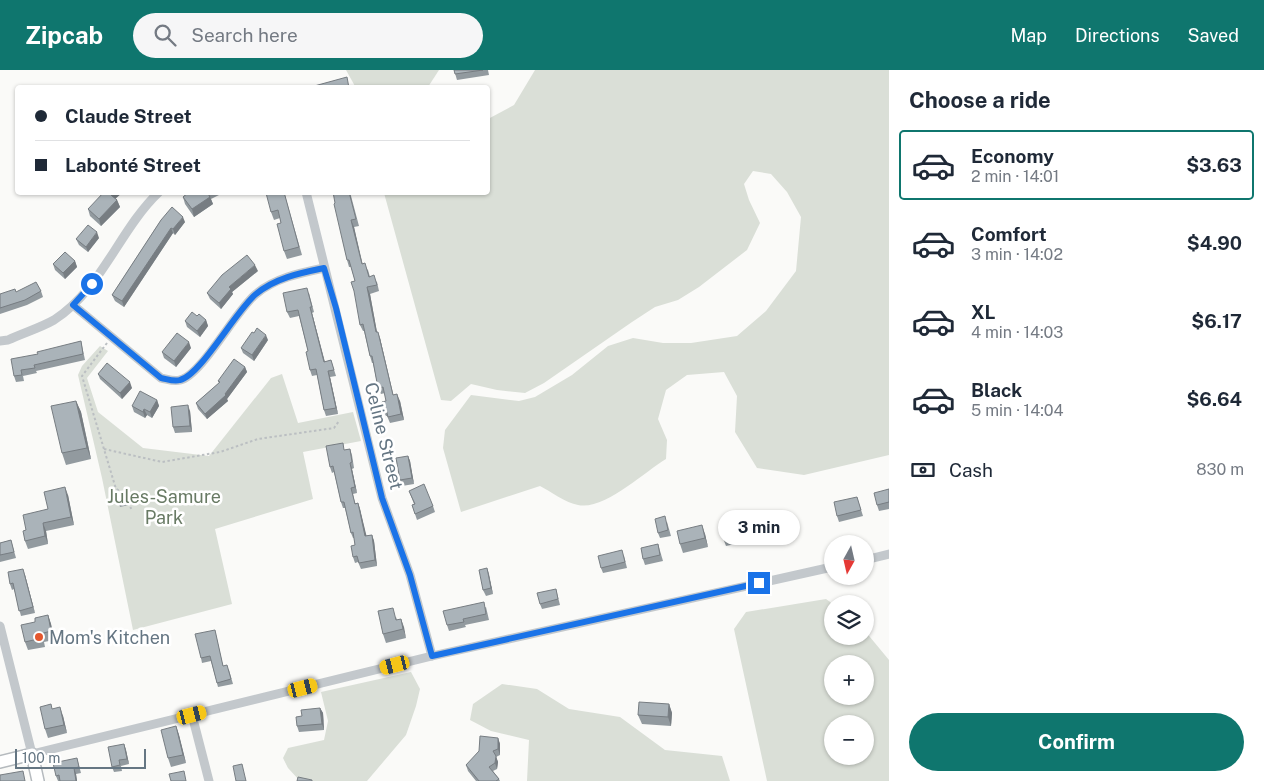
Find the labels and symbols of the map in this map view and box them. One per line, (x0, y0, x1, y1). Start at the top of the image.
route start (81, 273, 103, 295)
street label: Celine Street (361, 380, 407, 492)
park label: Jules-Samure Park (107, 486, 221, 528)
callout: 3 min (718, 510, 800, 546)
north arrow (824, 535, 874, 585)
route end (748, 572, 770, 594)
place label: Mom's Kitchen (49, 627, 170, 648)
marker: Mom's Kitchen (33, 631, 45, 643)
car (378, 654, 411, 676)
car (286, 677, 319, 699)
car (175, 704, 208, 726)
scale bar (15, 746, 146, 769)

